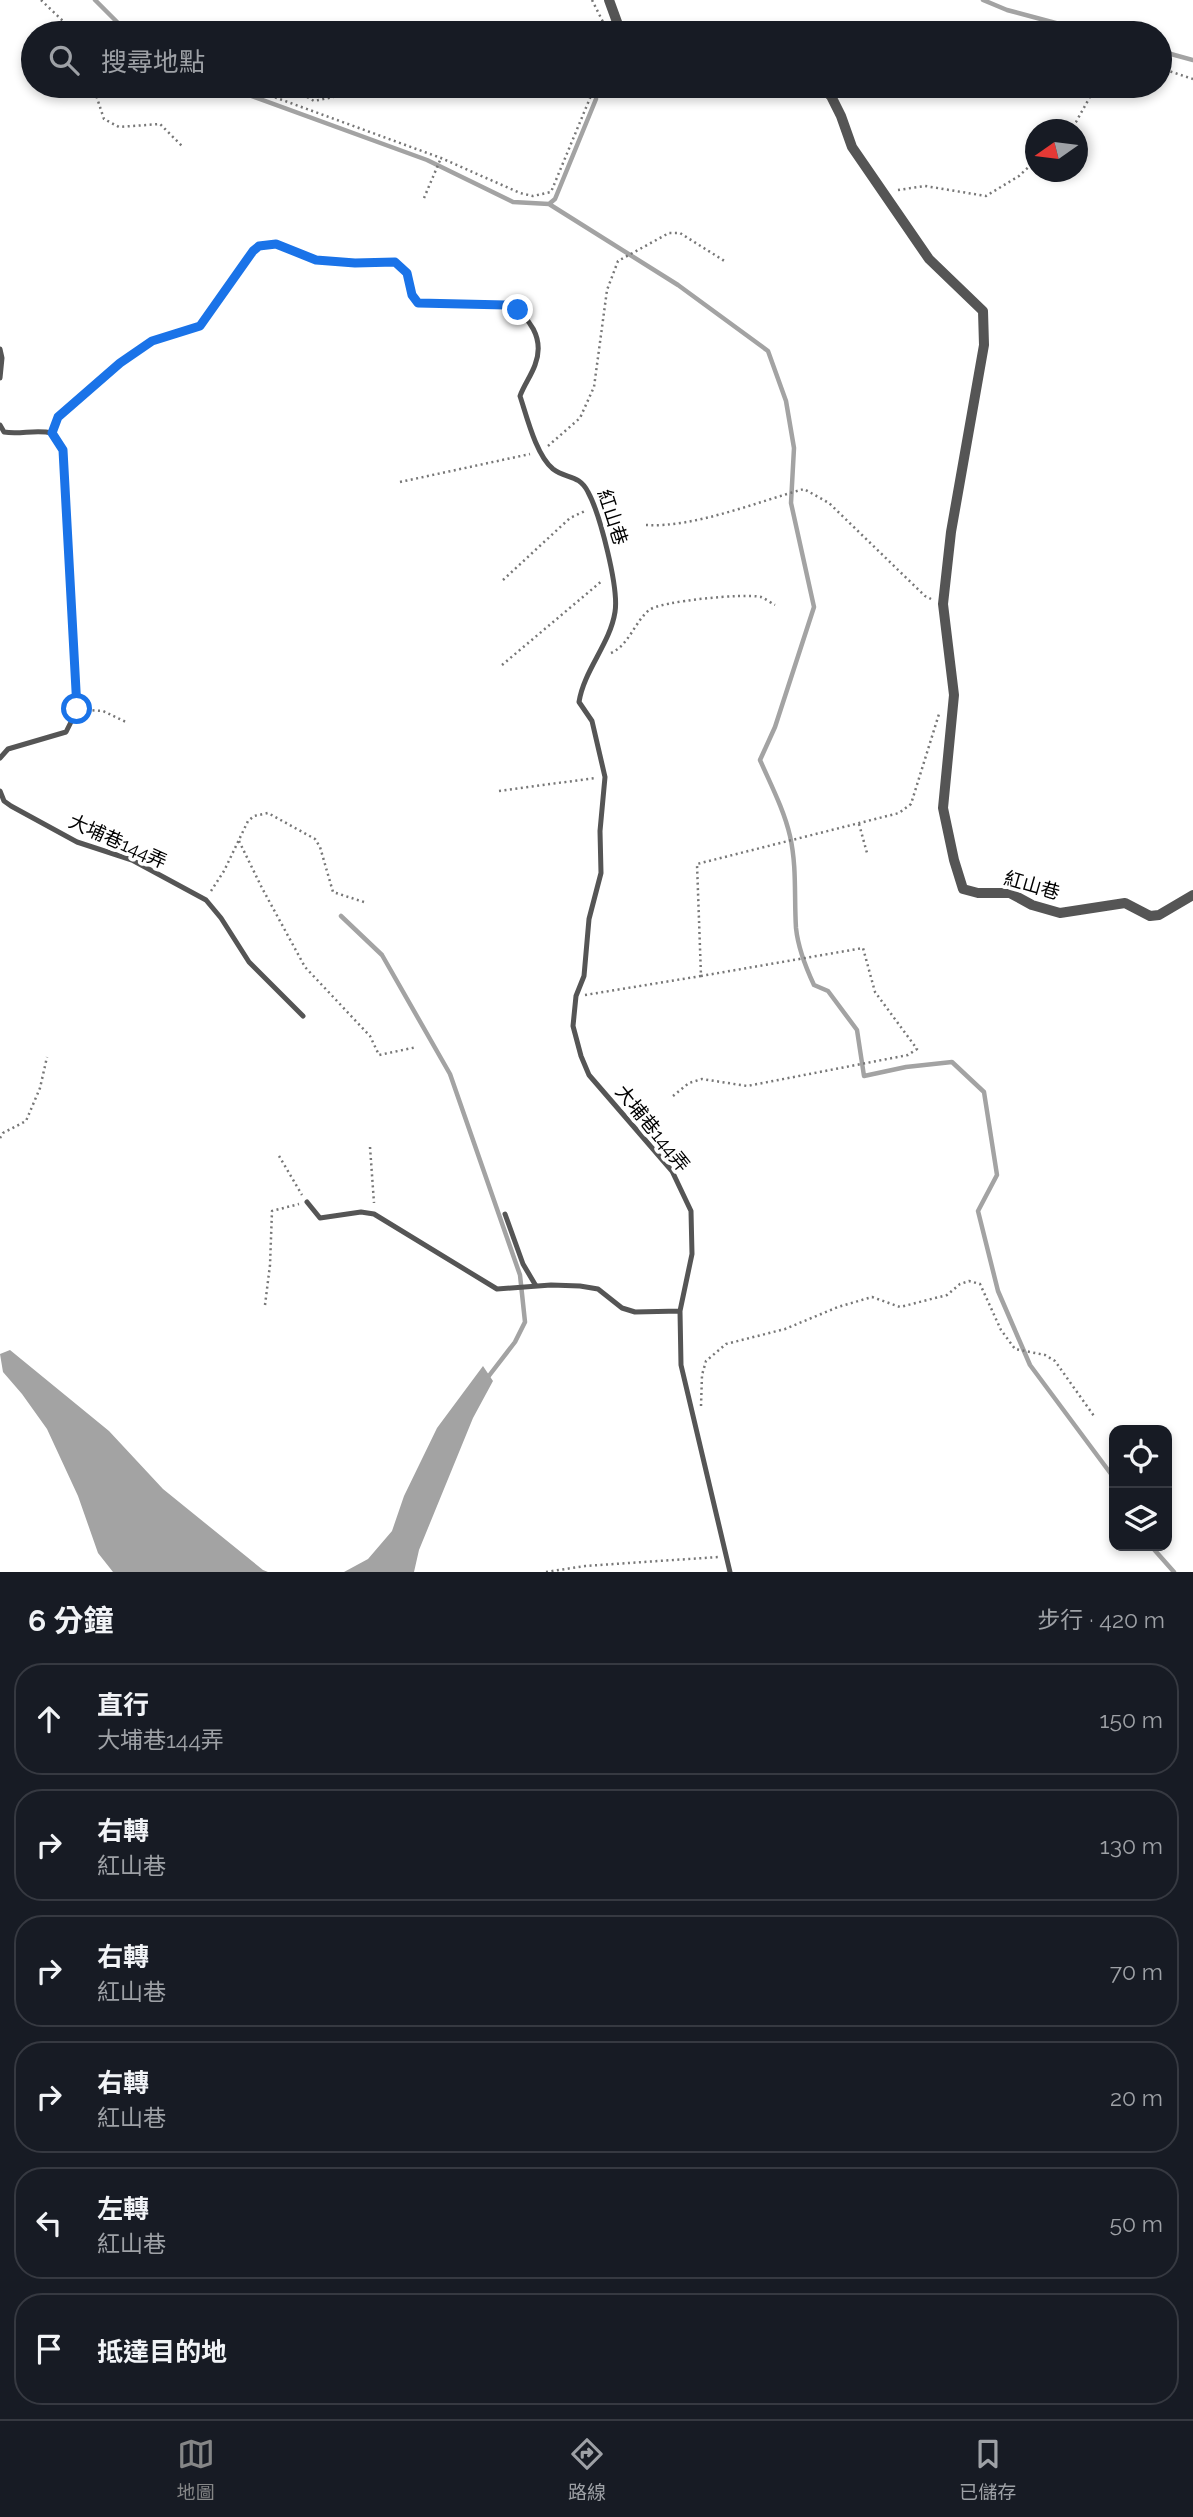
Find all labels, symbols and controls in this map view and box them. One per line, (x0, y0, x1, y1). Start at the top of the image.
search box (21, 21, 1172, 98)
icon: search (45, 41, 83, 79)
text: 搜尋地點 (101, 47, 205, 77)
north arrow (1025, 119, 1088, 182)
route end (502, 294, 533, 325)
street label: 紅山巷 (594, 486, 632, 548)
route start (61, 693, 92, 724)
street label: 大埔巷144弄 (66, 810, 170, 872)
street label: 紅山巷 (1002, 867, 1062, 903)
street label: 大埔巷144弄 (611, 1080, 695, 1176)
map controls (1109, 1425, 1172, 1551)
button: locate (1109, 1425, 1172, 1488)
button: layers (1109, 1488, 1172, 1551)
text: 6 分鐘 (28, 1603, 113, 1638)
text: 步行 · 420 m (1037, 1606, 1165, 1633)
text: 直行 (97, 1690, 149, 1720)
icon: ahead (30, 1700, 68, 1738)
text: 150 m (1100, 1706, 1163, 1733)
text: 大埔巷144弄 (97, 1726, 224, 1753)
text: 右轉 (97, 1816, 149, 1846)
icon: right (30, 1826, 68, 1864)
text: 130 m (1100, 1832, 1163, 1859)
text: 紅山巷 (97, 1852, 166, 1879)
text: 右轉 (97, 1942, 149, 1972)
icon: right (30, 1952, 68, 1990)
text: 70 m (1110, 1958, 1163, 1985)
text: 紅山巷 (97, 1978, 166, 2005)
text: 右轉 (97, 2068, 149, 2098)
icon: right (30, 2078, 68, 2116)
text: 20 m (1110, 2084, 1163, 2111)
text: 紅山巷 (97, 2104, 166, 2131)
text: 左轉 (97, 2194, 149, 2224)
icon: left (30, 2204, 68, 2242)
text: 50 m (1109, 2210, 1163, 2237)
text: 紅山巷 (97, 2230, 166, 2257)
icon: arrive (30, 2330, 68, 2368)
text: 抵達目的地 (97, 2337, 227, 2367)
tab: 地圖 (177, 2435, 215, 2504)
tab: 路線 (568, 2435, 606, 2504)
tab: 已儲存 (959, 2435, 1016, 2504)

